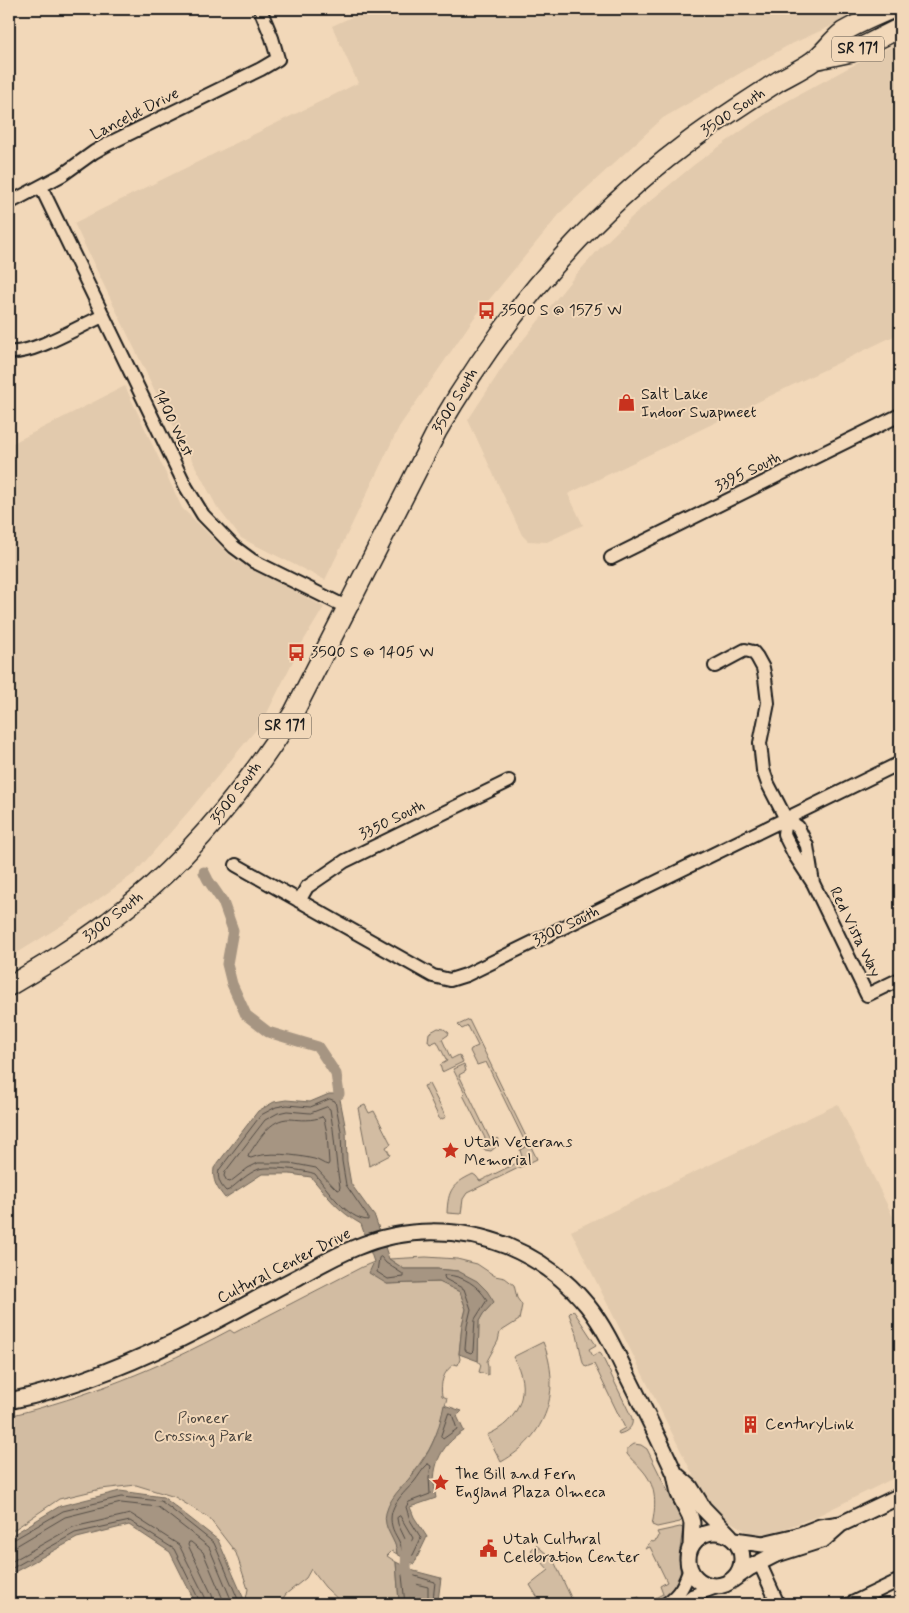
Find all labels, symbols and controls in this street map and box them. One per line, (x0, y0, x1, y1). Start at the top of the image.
road number: SR 171 (832, 36, 884, 62)
street label: Lancelot Drive (87, 83, 183, 145)
street label: 3500 South (697, 83, 769, 141)
bus stop icon: 3500 S @ 1575 W (477, 300, 497, 320)
place label: 3500 S @ 1575 W (501, 300, 622, 321)
street label: 3500 South (427, 364, 483, 438)
place label: Salt Lake Indoor Swapmeet (641, 384, 757, 423)
street label: 1400 West (148, 386, 198, 460)
shop icon: Salt Lake Indoor Swapmeet (617, 393, 637, 413)
street label: 3395 South (711, 447, 785, 497)
bus stop icon: 3500 S @ 1405 W (287, 642, 307, 662)
place label: 3500 S @ 1405 W (311, 642, 434, 663)
road number: SR 171 (259, 714, 311, 738)
street label: 3500 South (206, 757, 266, 829)
street label: 3350 South (356, 795, 428, 845)
street label: Red Vista Way (824, 883, 886, 981)
street label: 3300 South (78, 887, 148, 947)
street label: 3300 South (529, 901, 603, 951)
place label: Utah Veterans Memorial (464, 1132, 572, 1171)
place icon: Utah Veterans Memorial (440, 1141, 460, 1161)
street label: Cultural Center Drive (214, 1223, 354, 1309)
park label: Pioneer Crossing Park (154, 1408, 252, 1447)
building icon: CenturyLink (741, 1414, 761, 1434)
place label: CenturyLink (765, 1414, 854, 1435)
place label: The Bill and Fern England Plaza Olmeca (455, 1464, 606, 1504)
place icon: The Bill and Fern England Plaza Olmeca (431, 1473, 451, 1493)
place label: Utah Cultural Celebration Center (503, 1529, 640, 1568)
public building icon: Utah Cultural Celebration Center (479, 1538, 499, 1558)

